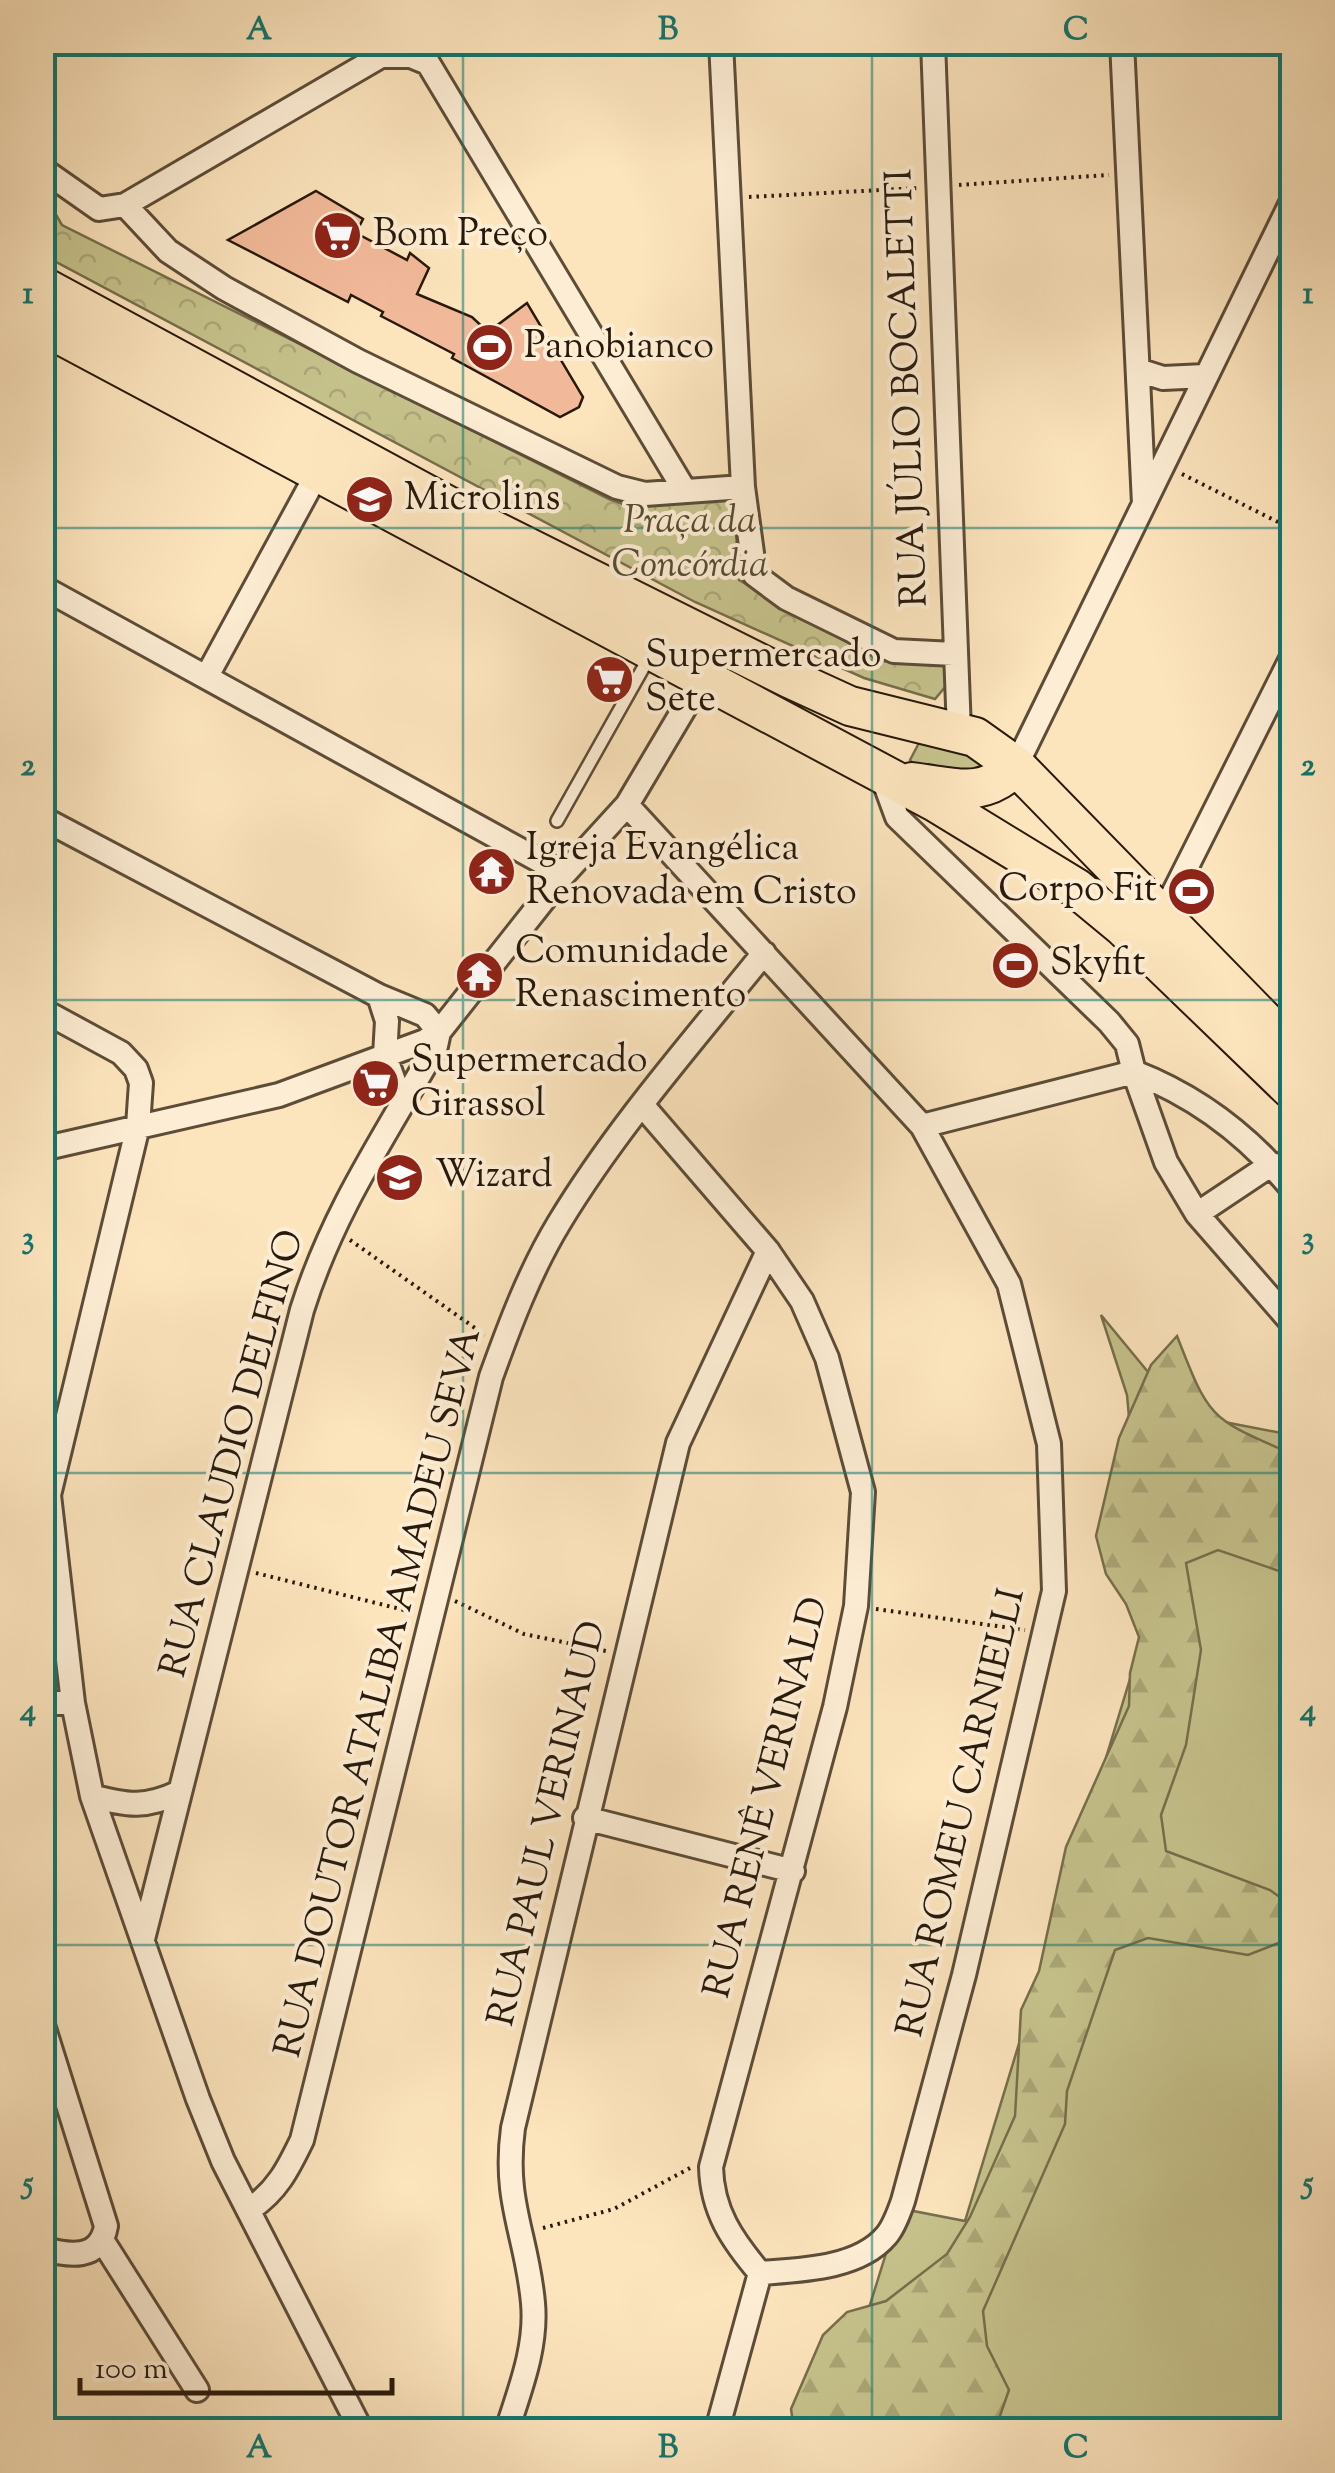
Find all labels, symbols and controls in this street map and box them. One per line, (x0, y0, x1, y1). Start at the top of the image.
text: A (246, 8, 272, 54)
text: B (658, 8, 678, 54)
text: C (1063, 8, 1089, 54)
street label: RUA JÚLIO BOCALETTI (873, 168, 944, 608)
place label: Bom Preço (373, 209, 548, 263)
supermarket icon: Bom Preço (312, 210, 364, 262)
text: 1 (23, 272, 34, 318)
text: 1 (1303, 272, 1314, 318)
place label: Panobianco (524, 321, 714, 375)
sports icon: Panobianco (463, 322, 515, 374)
place label: Microlins (404, 473, 560, 527)
school or university icon: Microlins (343, 474, 395, 526)
park label: Praça da Concórdia (611, 496, 769, 594)
place label: Supermercado Sete (645, 630, 882, 728)
supermarket icon: Supermercado Sete (584, 653, 636, 705)
text: 2 (21, 744, 36, 790)
text: 2 (1301, 744, 1316, 790)
place label: Igreja Evangélica Renovada em Cristo (526, 823, 857, 921)
temple icon: Igreja Evangélica Renovada em Cristo (465, 846, 517, 898)
place label: Corpo Fit (998, 864, 1157, 918)
sports icon: Corpo Fit (1166, 865, 1218, 917)
place label: Comunidade Renascimento (515, 926, 746, 1024)
place label: Skyfit (1050, 938, 1145, 992)
sports icon: Skyfit (989, 939, 1041, 991)
temple icon: Comunidade Renascimento (454, 949, 506, 1001)
place label: Supermercado Girassol (411, 1035, 648, 1133)
supermarket icon: Supermercado Girassol (350, 1058, 402, 1110)
place label: Wizard (435, 1150, 553, 1204)
school or university icon: Wizard (374, 1151, 426, 1203)
text: 3 (22, 1217, 34, 1263)
text: 3 (1302, 1217, 1314, 1263)
street label: RUA CLAUDIO DELFINO (148, 1224, 320, 1684)
street label: RUA DOUTOR ATALIBA AMADEU SEVA (263, 1322, 497, 2063)
street label: RUA ROMEU CARNIELLI (885, 1583, 1041, 2043)
street label: RUA RENÊ VERINALD (692, 1592, 844, 2004)
street label: RUA PAUL VERINAUD (476, 1616, 622, 2032)
text: 4 (19, 1689, 36, 1735)
text: 4 (1299, 1689, 1316, 1735)
text: 5 (20, 2162, 34, 2208)
text: 5 (1300, 2162, 1314, 2208)
scale bar (80, 2333, 392, 2395)
text: 100 m (95, 2349, 168, 2392)
text: A (246, 2426, 272, 2472)
text: B (658, 2426, 678, 2472)
text: C (1063, 2426, 1089, 2472)

